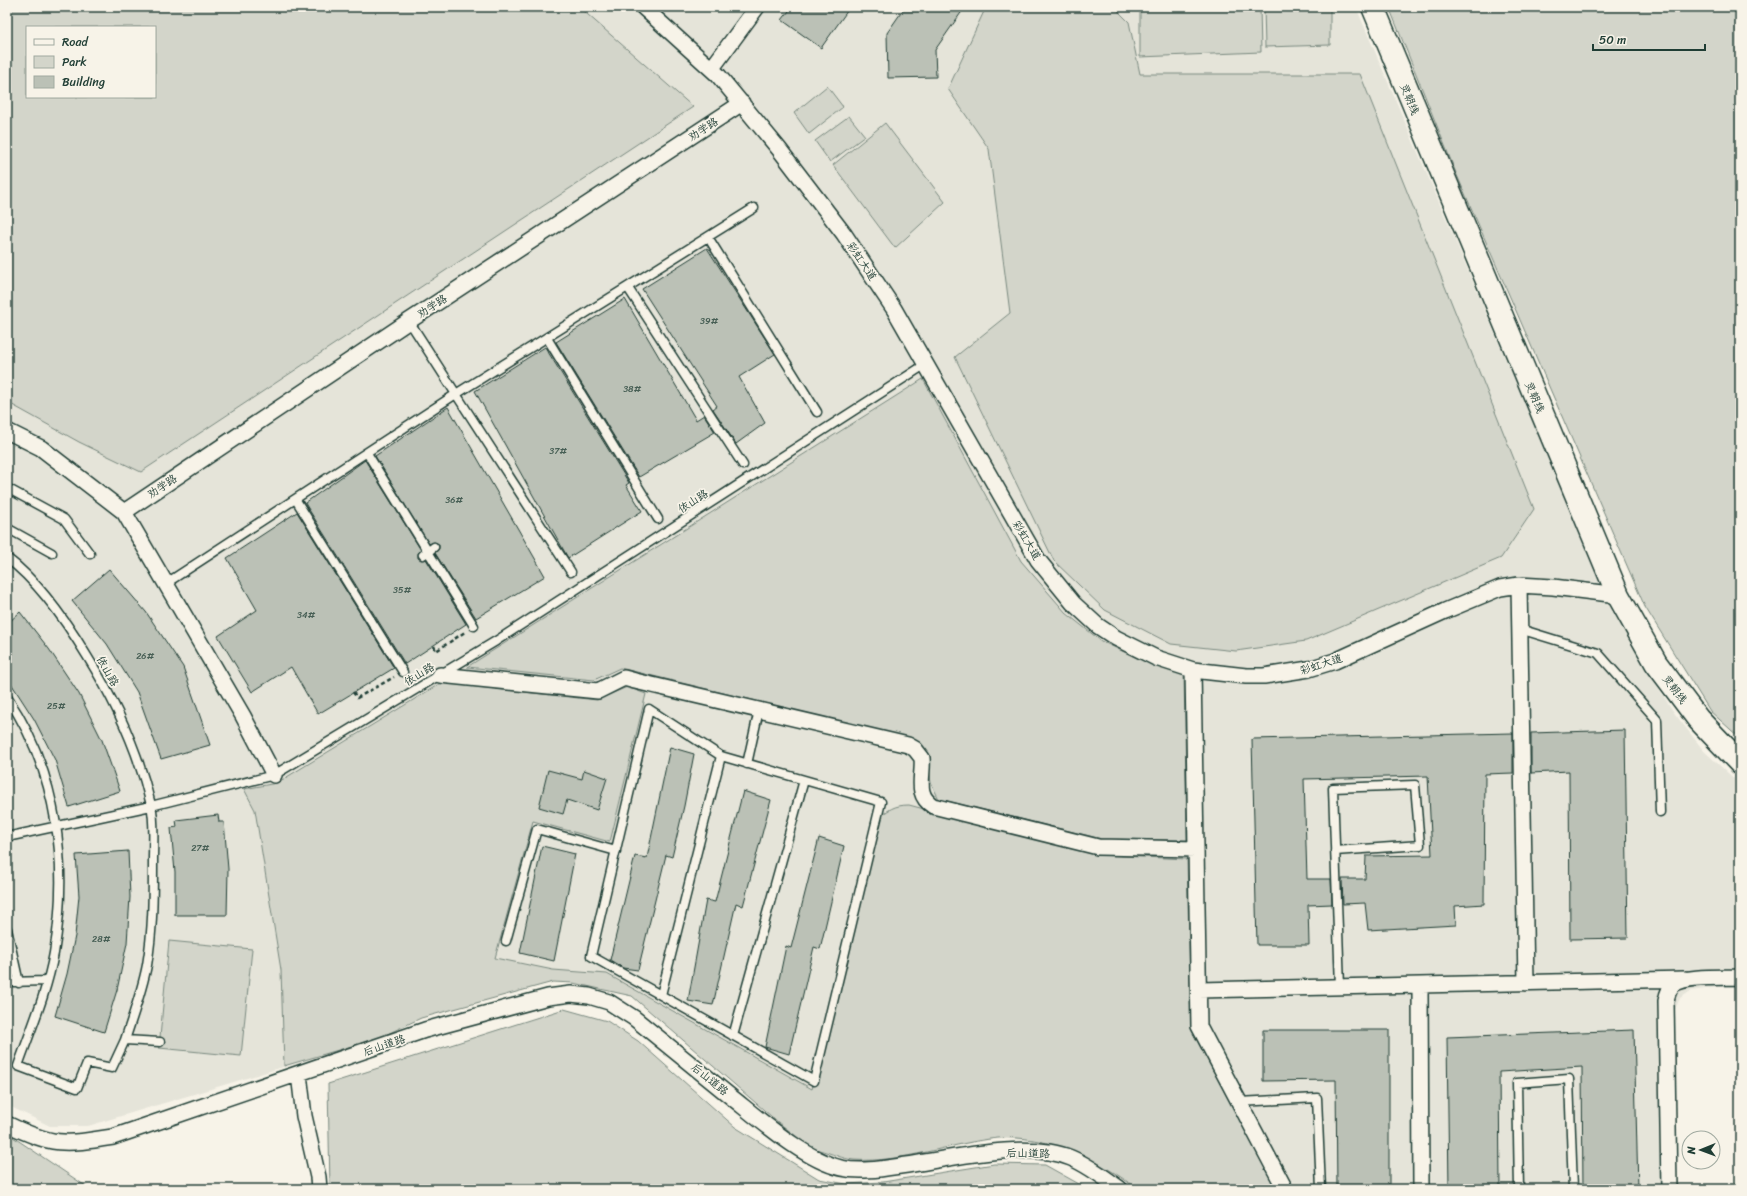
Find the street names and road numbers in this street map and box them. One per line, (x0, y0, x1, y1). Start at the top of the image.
street label: 灵朝线 (1395, 80, 1425, 118)
street label: 劝学路 (684, 112, 722, 146)
street label: 彩虹大道 (841, 238, 882, 285)
street label: 劝学路 (413, 289, 451, 323)
street label: 灵朝线 (1519, 378, 1550, 416)
street label: 劝学路 (143, 469, 181, 504)
street label: 依山路 (674, 484, 712, 518)
street label: 彩虹大道 (1007, 517, 1046, 564)
street label: 彩虹大道 (1297, 649, 1345, 680)
street label: 依山路 (91, 652, 124, 690)
street label: 依山路 (400, 658, 438, 691)
street label: 灵朝线 (1657, 670, 1692, 708)
street label: 后山道路 (360, 1029, 408, 1062)
street label: 后山道路 (687, 1058, 733, 1101)
street label: 后山道路 (1006, 1144, 1050, 1163)

